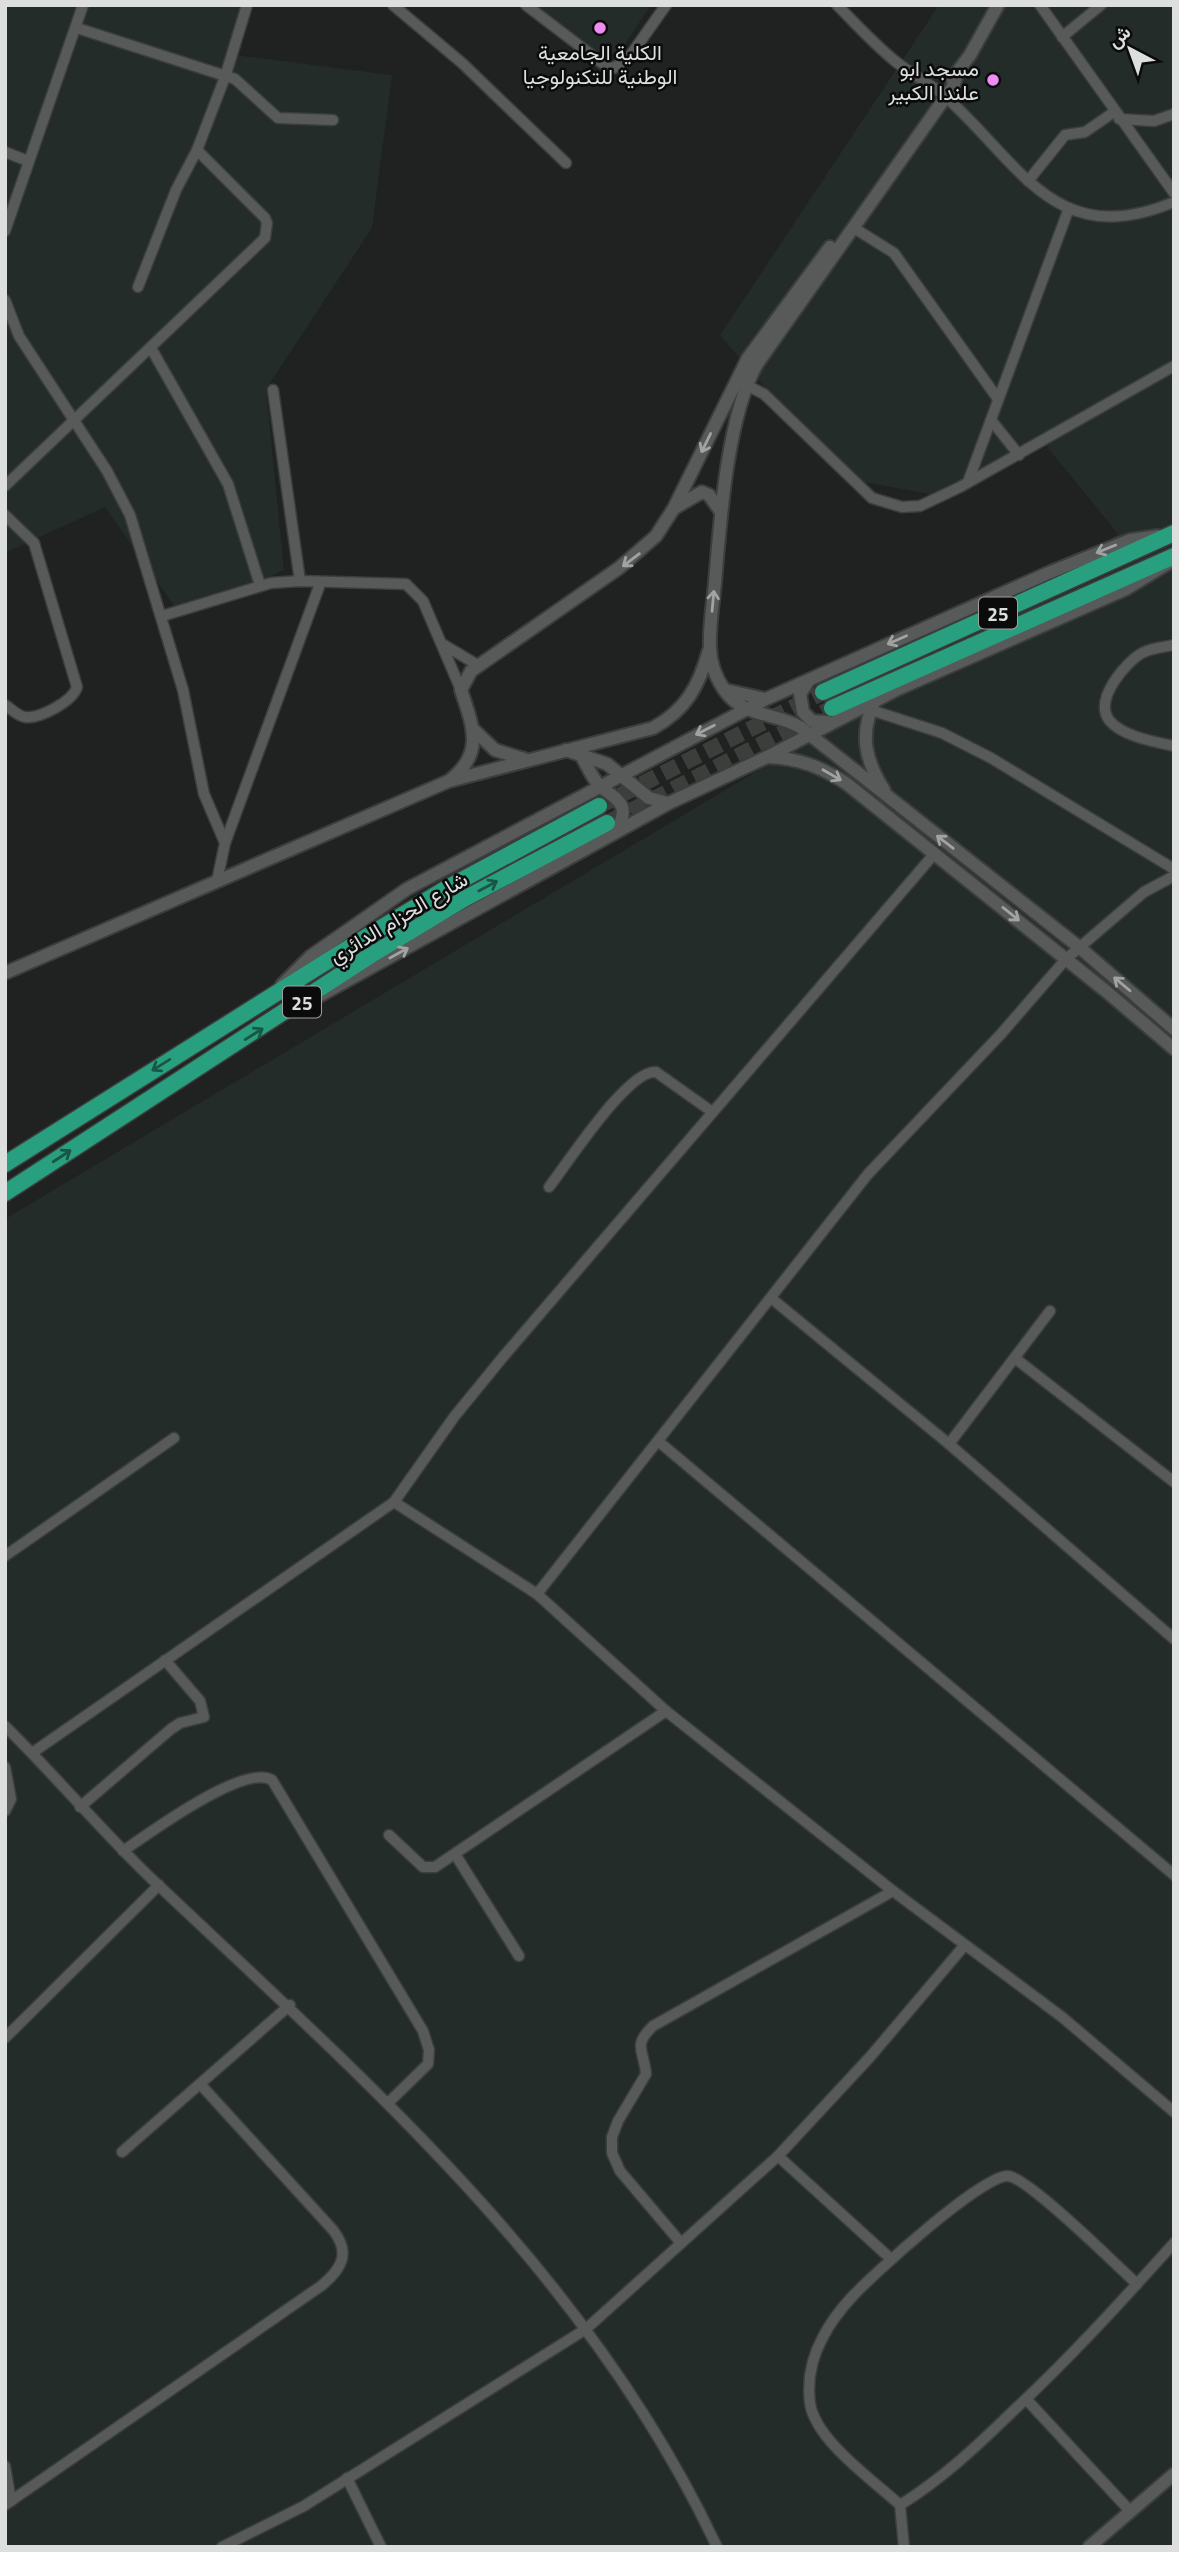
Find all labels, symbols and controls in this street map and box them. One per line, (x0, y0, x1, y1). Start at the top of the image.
north arrow (1095, 14, 1165, 84)
text: ش (1100, 17, 1137, 54)
marker: الكلية الجامعية الوطنية للتكنولوجيا (592, 20, 608, 36)
place label: الكلية الجامعية الوطنية للتكنولوجيا (523, 36, 677, 92)
place label: مسجد ابو علندا الكبير (887, 52, 979, 108)
marker: مسجد ابو علندا الكبير (985, 72, 1001, 88)
one-way arrow (698, 432, 712, 453)
one-way arrow (1095, 544, 1117, 557)
one-way arrow (622, 552, 641, 567)
one-way arrow (707, 590, 720, 613)
road number: 25 (979, 598, 1017, 628)
one-way arrow (887, 634, 908, 647)
one-way arrow (695, 724, 716, 737)
one-way arrow (821, 768, 841, 782)
one-way arrow (936, 834, 954, 849)
street label: شارع الحزام الدائري (322, 863, 475, 973)
one-way arrow (477, 879, 498, 893)
one-way arrow (1001, 906, 1019, 922)
one-way arrow (388, 946, 408, 960)
one-way arrow (1114, 976, 1132, 992)
road number: 25 (283, 986, 321, 1018)
one-way arrow (244, 1026, 264, 1040)
one-way arrow (151, 1058, 171, 1072)
one-way arrow (52, 1149, 72, 1163)

